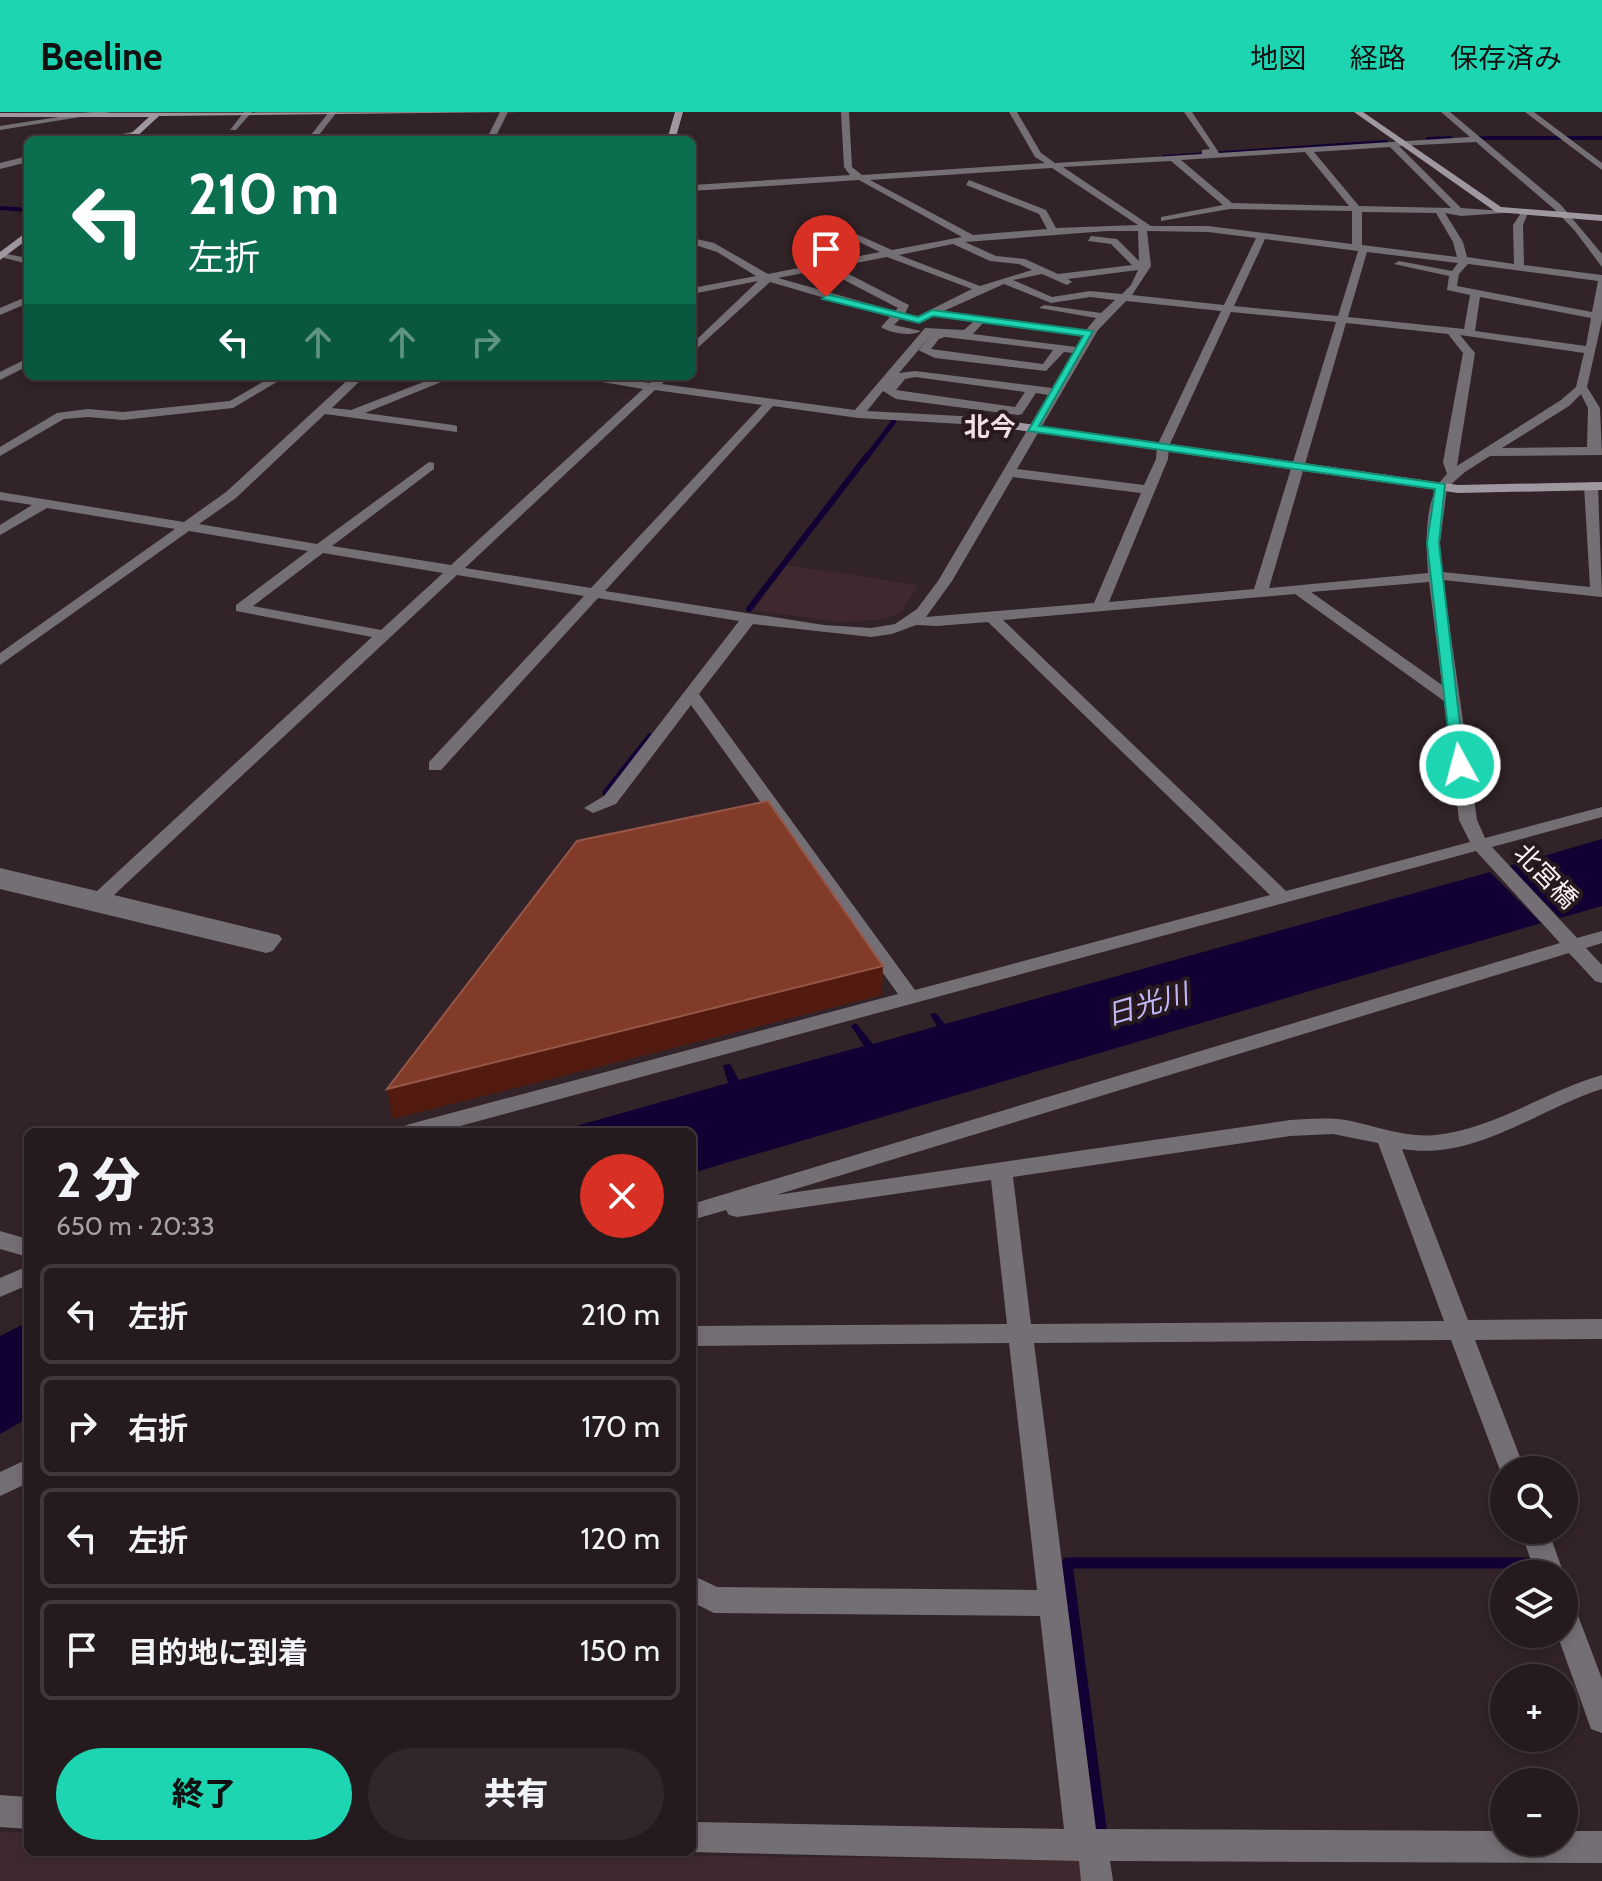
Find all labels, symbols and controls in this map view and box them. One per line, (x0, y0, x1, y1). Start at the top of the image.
text: Beeline (40, 33, 163, 80)
text: 地図 (1250, 41, 1306, 75)
text: 経路 (1350, 41, 1406, 75)
text: 保存済み (1450, 41, 1562, 75)
text: 210 m (188, 160, 339, 228)
icon: left (56, 168, 160, 272)
pin (792, 215, 860, 297)
icon: arrive (804, 227, 848, 271)
text: 左折 (188, 235, 260, 279)
icon: left (212, 320, 256, 364)
icon: ahead (296, 320, 340, 364)
icon: ahead (380, 320, 424, 364)
icon: right (464, 320, 508, 364)
district label: 北今 (964, 411, 1016, 443)
position arrow (1418, 723, 1502, 807)
street label: 北宮橋 (1507, 837, 1585, 915)
water label: 日光川 (1102, 975, 1195, 1032)
text: 2 分 (56, 1151, 140, 1209)
button: close (580, 1154, 664, 1238)
text: 650 m · 20:33 (56, 1210, 215, 1242)
icon: left (60, 1292, 104, 1336)
text: 210 m (580, 1296, 660, 1333)
text: 左折 (128, 1298, 188, 1335)
icon: right (60, 1404, 104, 1448)
text: 170 m (581, 1408, 660, 1445)
text: 右折 (128, 1410, 188, 1447)
map controls (1490, 1456, 1578, 1856)
button: search (1490, 1456, 1578, 1544)
icon: left (60, 1516, 104, 1560)
text: 120 m (580, 1520, 660, 1557)
text: 左折 (128, 1522, 188, 1559)
button: layers (1490, 1560, 1578, 1648)
icon: arrive (60, 1628, 104, 1672)
text: 150 m (580, 1632, 660, 1669)
text: 目的地に到着 (128, 1634, 308, 1671)
button: + (1490, 1664, 1578, 1752)
button: 終了 (56, 1748, 352, 1840)
button: 共有 (368, 1748, 664, 1840)
button: − (1490, 1768, 1578, 1856)

